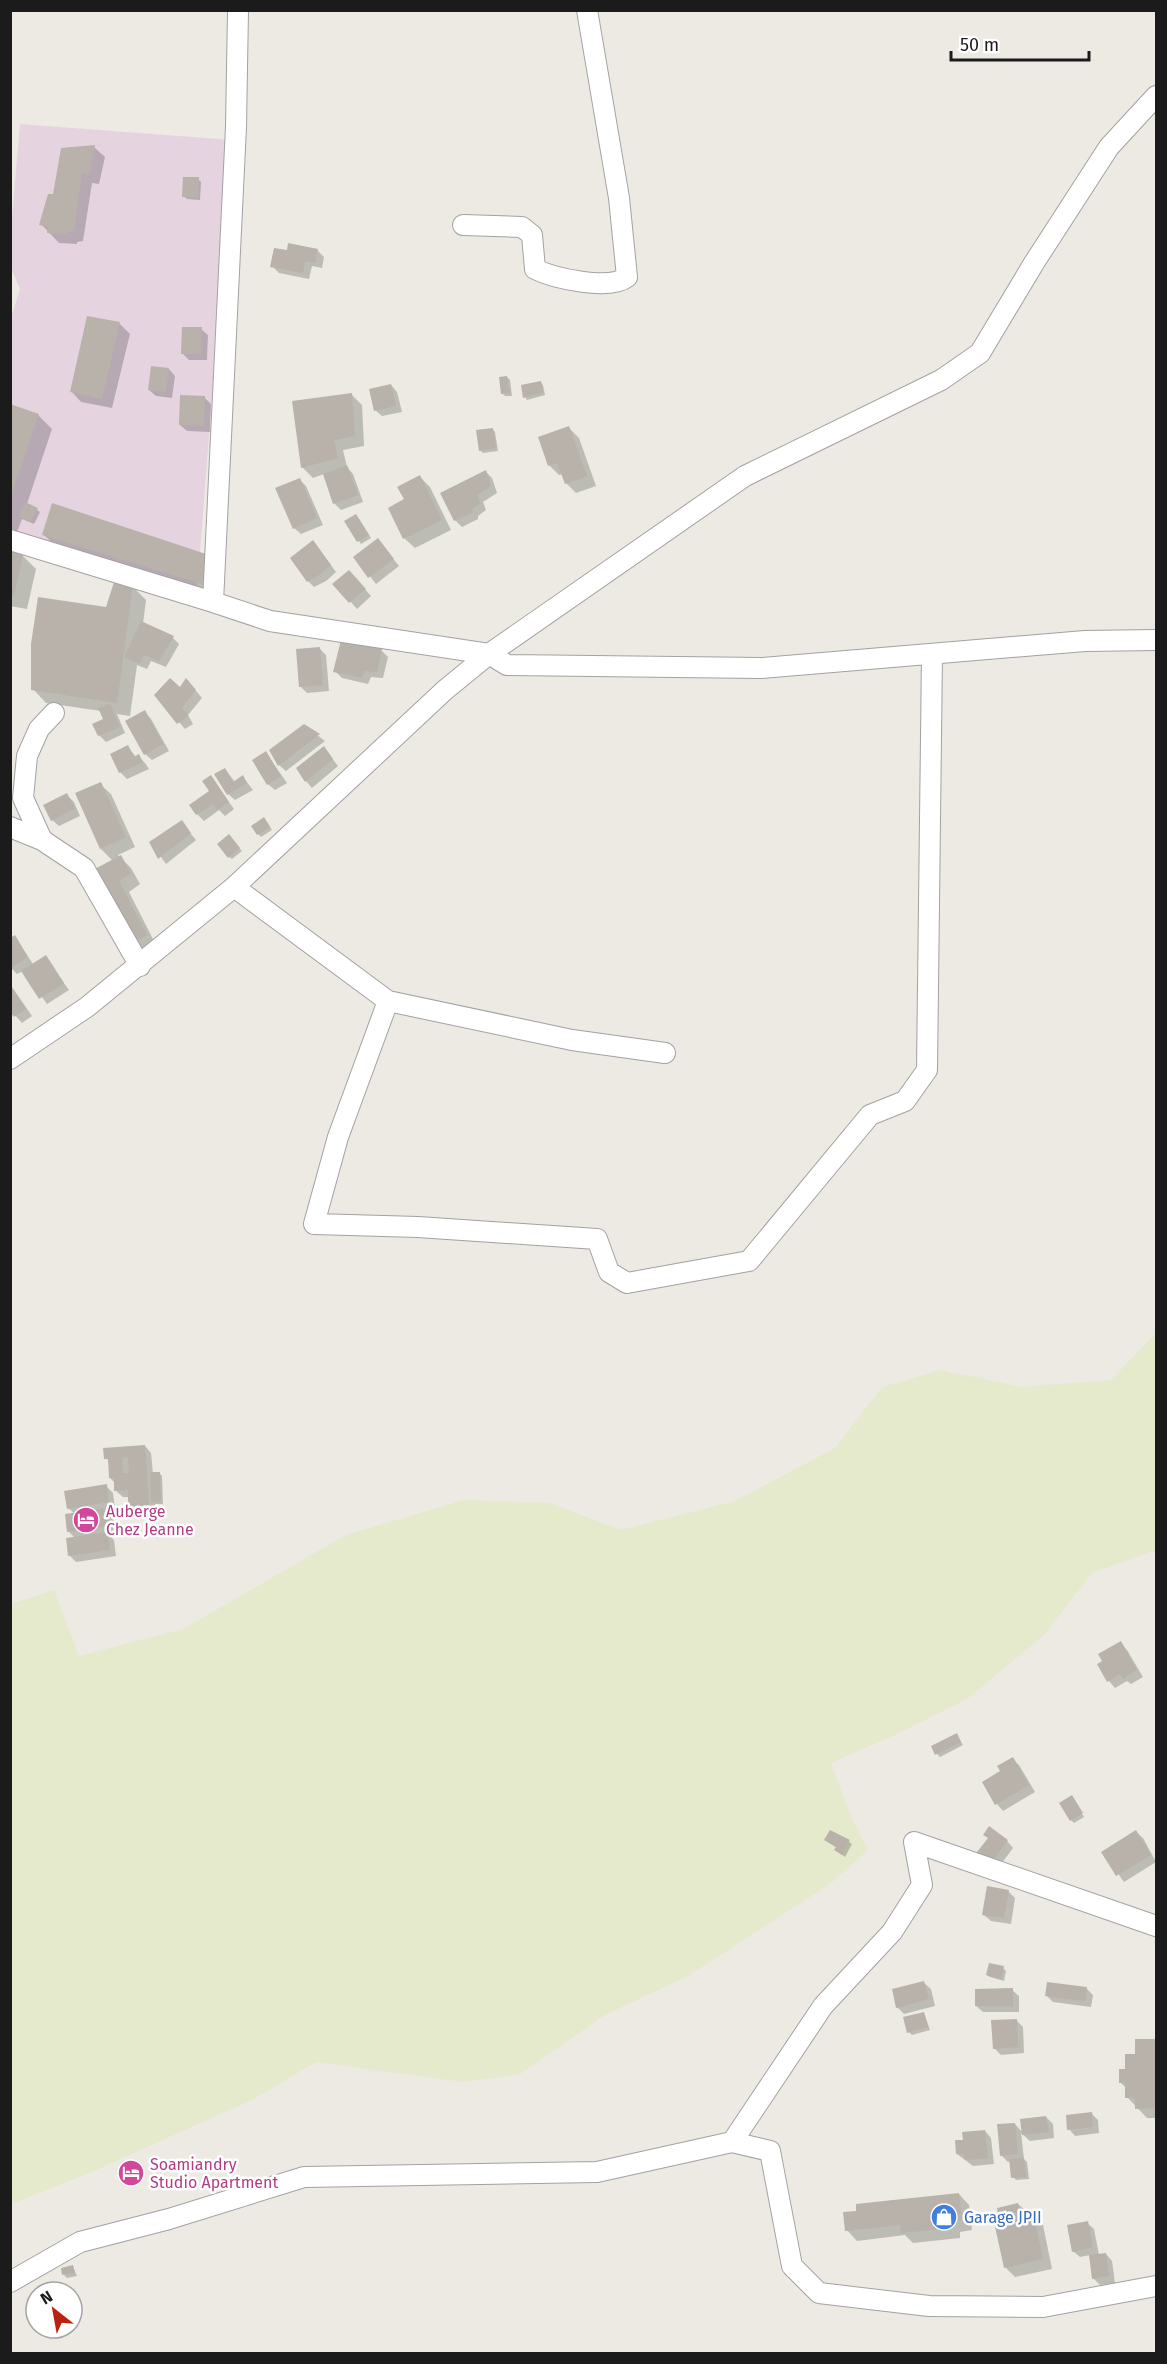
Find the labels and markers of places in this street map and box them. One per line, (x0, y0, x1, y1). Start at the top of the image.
place label: Auberge Chez Jeanne (106, 1502, 194, 1539)
hotel icon: Auberge Chez Jeanne (71, 1505, 101, 1535)
place label: Soamiandry Studio Apartment (150, 2155, 278, 2192)
hotel icon: Soamiandry Studio Apartment (116, 2158, 146, 2188)
shop icon: Garage JPII (929, 2202, 959, 2232)
place label: Garage JPII (964, 2208, 1042, 2227)

